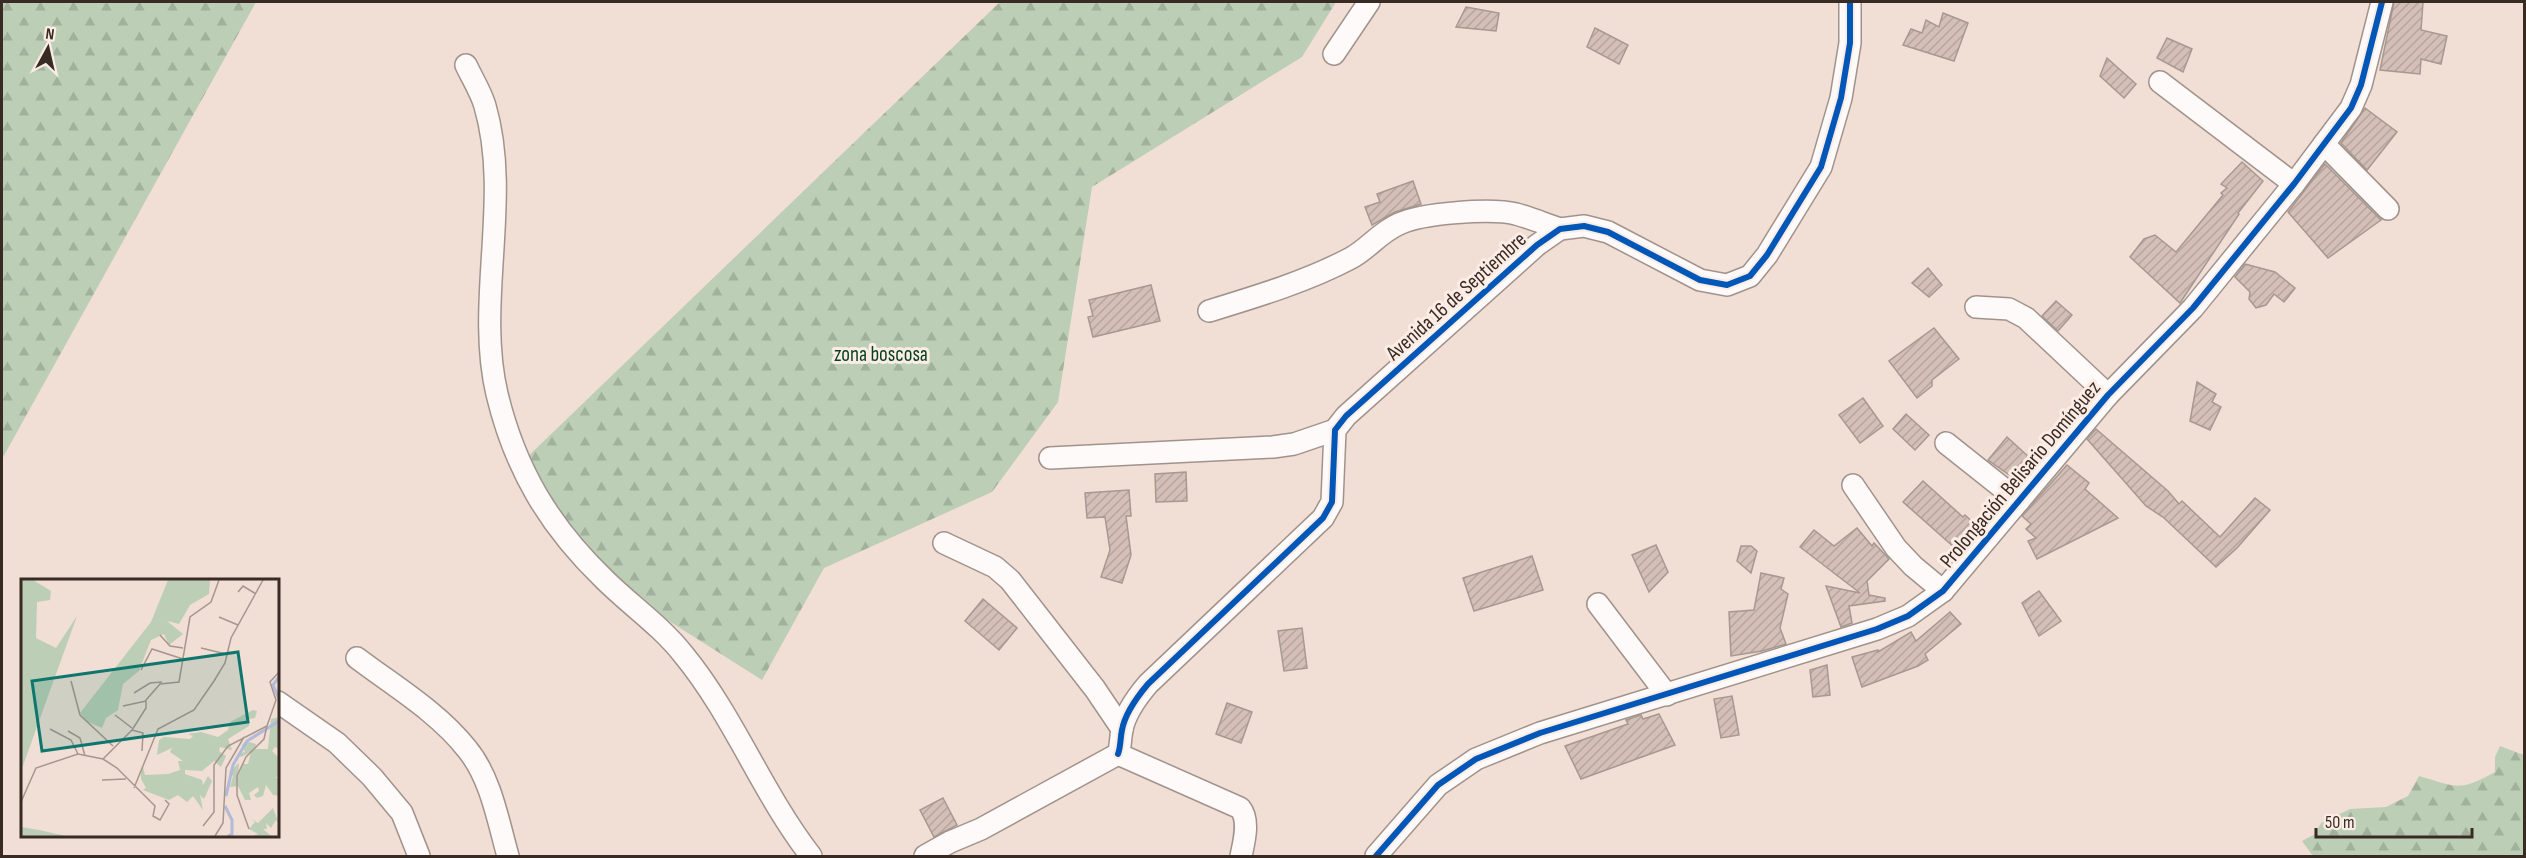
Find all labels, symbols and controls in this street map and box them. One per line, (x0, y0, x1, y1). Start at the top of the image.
north arrow (18, 18, 78, 78)
text: N (44, 25, 55, 45)
street label: Avenida 16 de Septiembre (1380, 227, 1532, 366)
park label: zona boscosa (834, 342, 928, 367)
street label: Prolongación Belisario Domínguez (1935, 375, 2106, 573)
inset map (21, 579, 279, 837)
scale bar (2316, 801, 2472, 839)
text: 50 m (2325, 812, 2355, 833)

